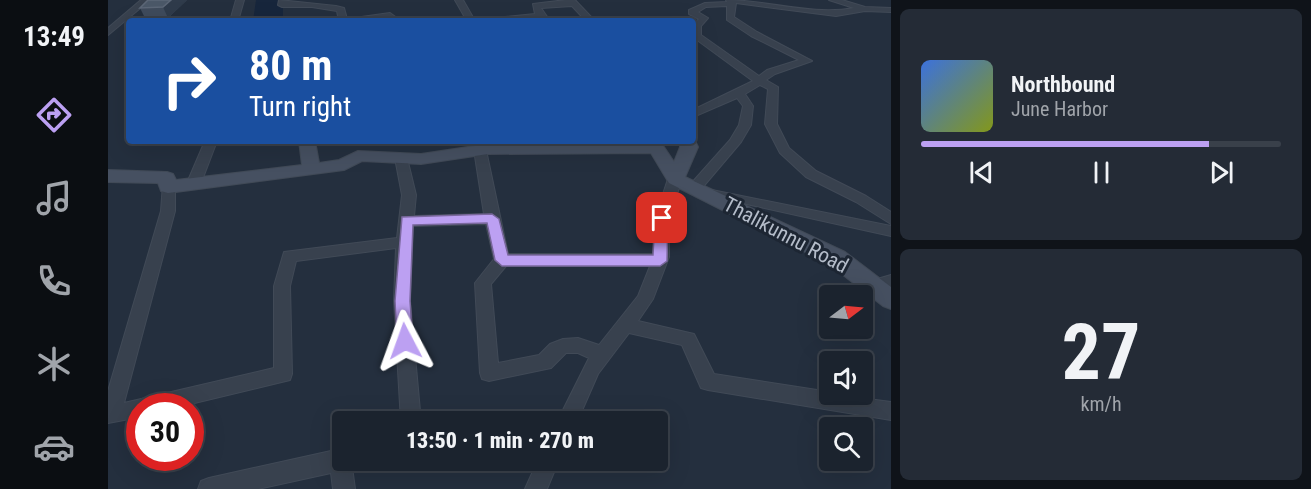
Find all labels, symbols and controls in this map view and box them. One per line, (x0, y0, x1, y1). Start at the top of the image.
text: 13:49 (23, 21, 85, 53)
text: 80 m (249, 41, 332, 90)
icon: right (150, 42, 228, 120)
text: Northbound (1011, 72, 1115, 97)
text: Turn right (249, 91, 351, 123)
icon: directions (33, 94, 75, 136)
text: June Harbor (1011, 97, 1108, 121)
icon: previous (965, 156, 998, 189)
icon: pause (1085, 156, 1118, 189)
icon: next (1205, 156, 1238, 189)
icon: music (33, 177, 75, 219)
pin (636, 192, 687, 243)
street label: Thalikunnu Road (719, 192, 853, 278)
icon: arrive (645, 201, 678, 234)
icon: phone (33, 260, 75, 302)
north arrow (819, 285, 873, 339)
map controls (819, 285, 873, 471)
text: 27 (1062, 307, 1140, 398)
position arrow (373, 309, 437, 373)
icon: climate (33, 343, 75, 385)
button: sound (819, 351, 873, 405)
text: km/h (1080, 392, 1122, 416)
speed limit sign: 30 (126, 393, 204, 471)
button: search (819, 417, 873, 471)
icon: car (33, 426, 75, 468)
text: 13:50 · 1 min · 270 m (406, 428, 594, 453)

